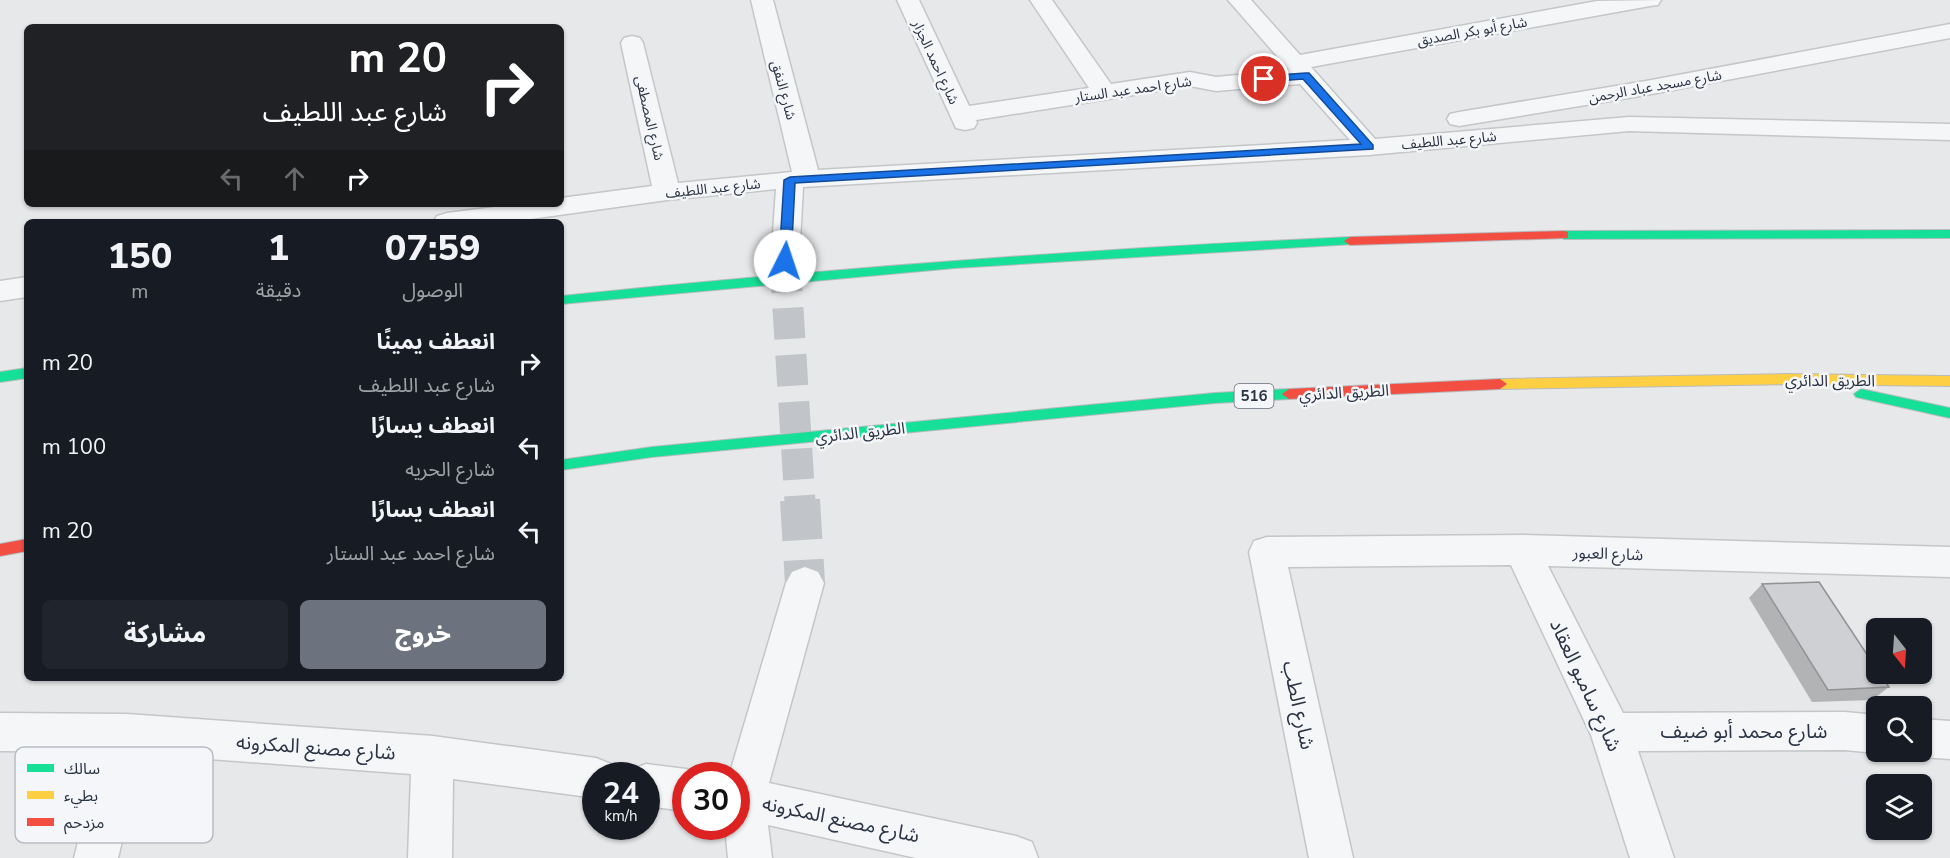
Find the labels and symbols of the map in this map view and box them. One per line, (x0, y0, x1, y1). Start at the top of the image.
street label: شارع أبو بكر الصديق (1416, 12, 1529, 52)
street label: شارع احمد الجزار (906, 16, 963, 108)
pin (1238, 53, 1289, 104)
street label: شارع النفق (765, 58, 801, 122)
street label: شارع مسجد عباد الرحمن (1587, 65, 1723, 109)
street label: شارع احمد عبد الستار (1072, 72, 1193, 108)
street label: شارع المصطفى (630, 74, 668, 163)
street label: شارع عبد اللطيف (1401, 127, 1498, 155)
street label: شارع عبد اللطيف (665, 174, 762, 204)
position arrow (753, 229, 817, 293)
street label: الطريق الدائري (1785, 370, 1875, 393)
street label: الطريق الدائري (1298, 380, 1390, 407)
road number: 516 (1234, 384, 1274, 408)
street label: الطريق الدائري (814, 417, 906, 449)
street label: شارع العبور (1571, 542, 1644, 567)
street label: شارع سامبو العقاد (1542, 615, 1628, 756)
north arrow (1866, 618, 1932, 684)
street label: شارع الطب (1275, 658, 1321, 752)
street label: شارع محمد أبو ضيف (1661, 718, 1827, 746)
street label: شارع مصنع المكرونه (235, 728, 397, 768)
legend (15, 747, 213, 843)
text: سالك (64, 758, 100, 780)
speed limit sign: 30 (672, 762, 750, 840)
text: بطيء (64, 785, 98, 808)
street label: شارع مصنع المكرونه (760, 790, 922, 850)
text: مزدحم (64, 812, 104, 835)

